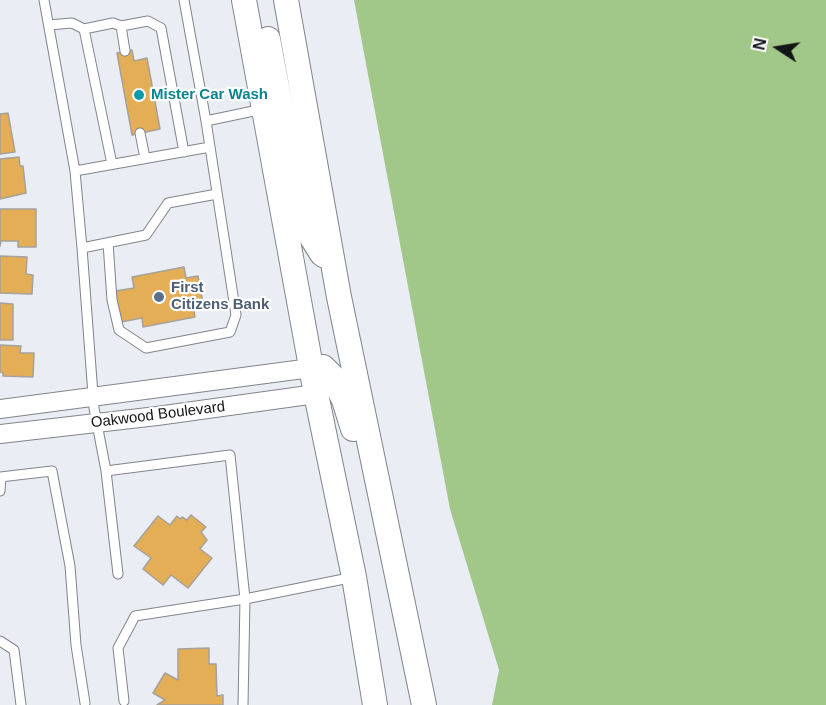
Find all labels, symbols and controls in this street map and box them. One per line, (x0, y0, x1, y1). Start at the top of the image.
north arrow (748, 18, 808, 78)
text: N (750, 37, 769, 52)
place label: Mister Car Wash (151, 86, 268, 104)
marker: Mister Car Wash (132, 88, 146, 102)
place label: First Citizens Bank (171, 279, 269, 314)
marker: First Citizens Bank (152, 290, 166, 304)
street label: Oakwood Boulevard (90, 398, 226, 432)

